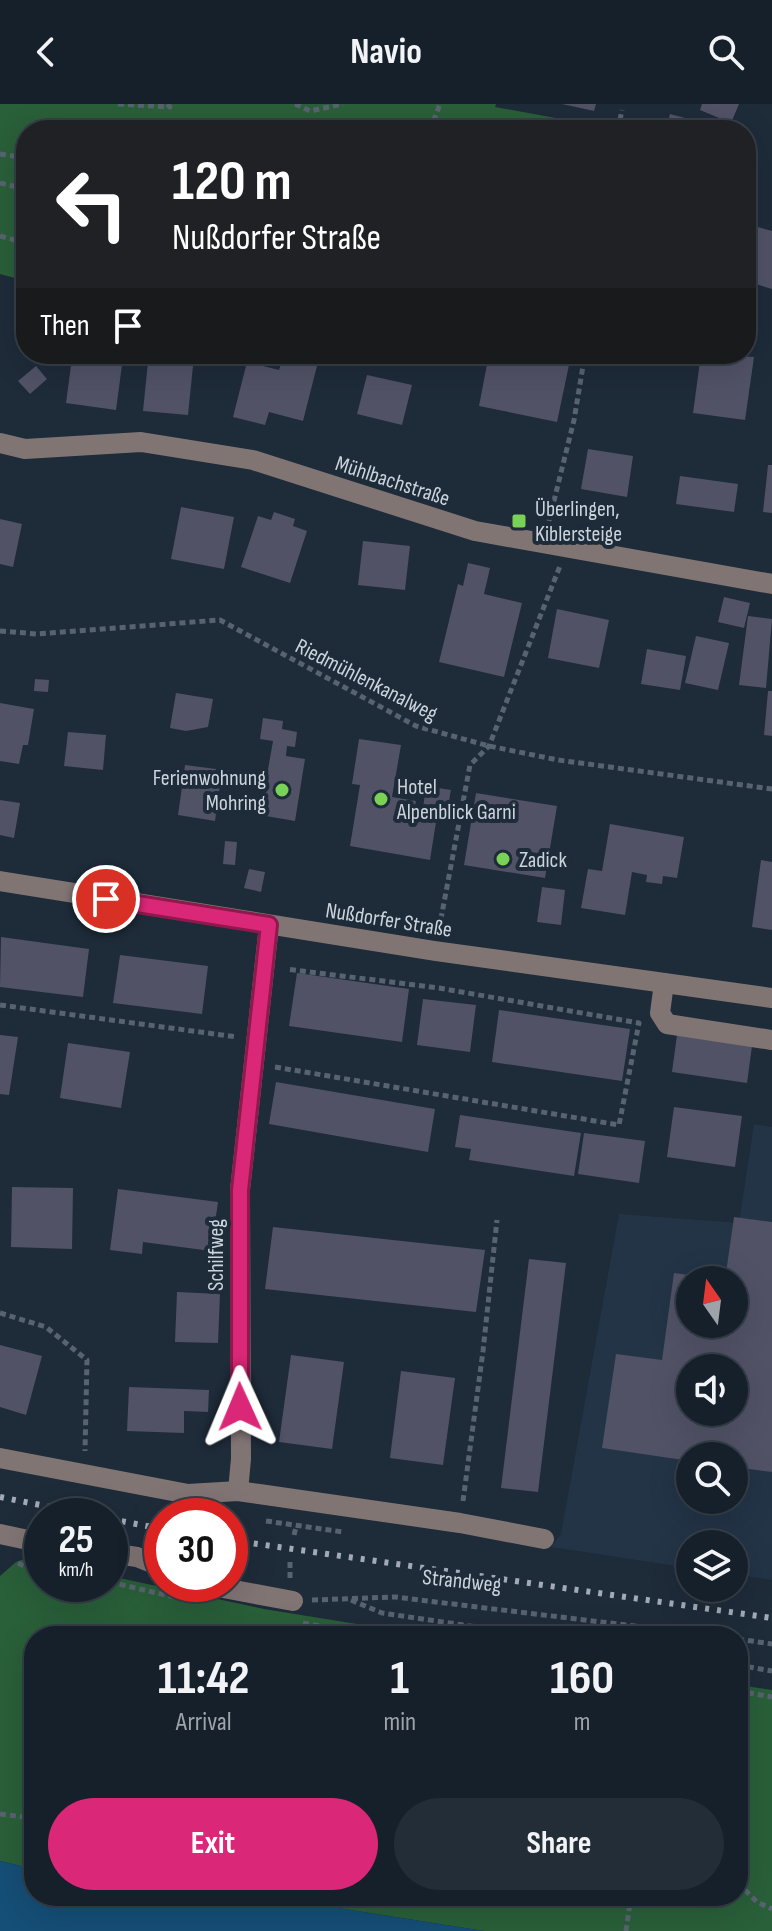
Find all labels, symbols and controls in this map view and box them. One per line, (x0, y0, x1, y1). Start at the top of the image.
icon: back (24, 30, 68, 74)
icon: search (704, 30, 748, 74)
text: Navio (350, 31, 422, 74)
text: 120 m (172, 149, 292, 216)
icon: left (40, 152, 144, 256)
text: Nußdorfer Straße (172, 217, 381, 260)
icon: arrive (106, 304, 150, 348)
text: Then (40, 308, 90, 344)
street label: Mühlbachstraße (332, 450, 453, 513)
place label: Überlingen, Kiblersteige (535, 496, 622, 548)
marker: Überlingen, Kiblersteige (510, 512, 528, 530)
street label: Riedmühlenkanalweg (291, 633, 442, 728)
place label: Ferienwohnung Mohring (153, 765, 266, 817)
place label: Hotel Alpenblick Garni (396, 774, 516, 826)
marker: Ferienwohnung Mohring (273, 781, 291, 799)
marker: Hotel Alpenblick Garni (372, 790, 390, 808)
place label: Zadick (519, 847, 567, 874)
marker: Zadick (494, 850, 512, 868)
pin (72, 865, 140, 933)
icon: arrive (84, 877, 128, 921)
street label: Nußdorfer Straße (324, 897, 454, 944)
street label: Schilfweg (203, 1219, 230, 1291)
north arrow (676, 1266, 748, 1338)
map controls (676, 1266, 748, 1602)
button: sound (676, 1354, 748, 1426)
position arrow (198, 1365, 282, 1449)
button: search (676, 1442, 748, 1514)
speed limit sign: 30 (144, 1498, 248, 1602)
text: 25 (58, 1516, 94, 1564)
button: layers (676, 1530, 748, 1602)
text: km/h (59, 1558, 93, 1582)
street label: Strandweg (421, 1564, 503, 1599)
text: 11:42 (158, 1650, 250, 1707)
text: 1 (390, 1650, 409, 1707)
text: 160 (550, 1650, 614, 1707)
text: Arrival (176, 1707, 232, 1738)
text: min (383, 1707, 416, 1738)
text: m (574, 1707, 590, 1738)
button: Exit (48, 1798, 378, 1890)
button: Share (394, 1798, 724, 1890)

